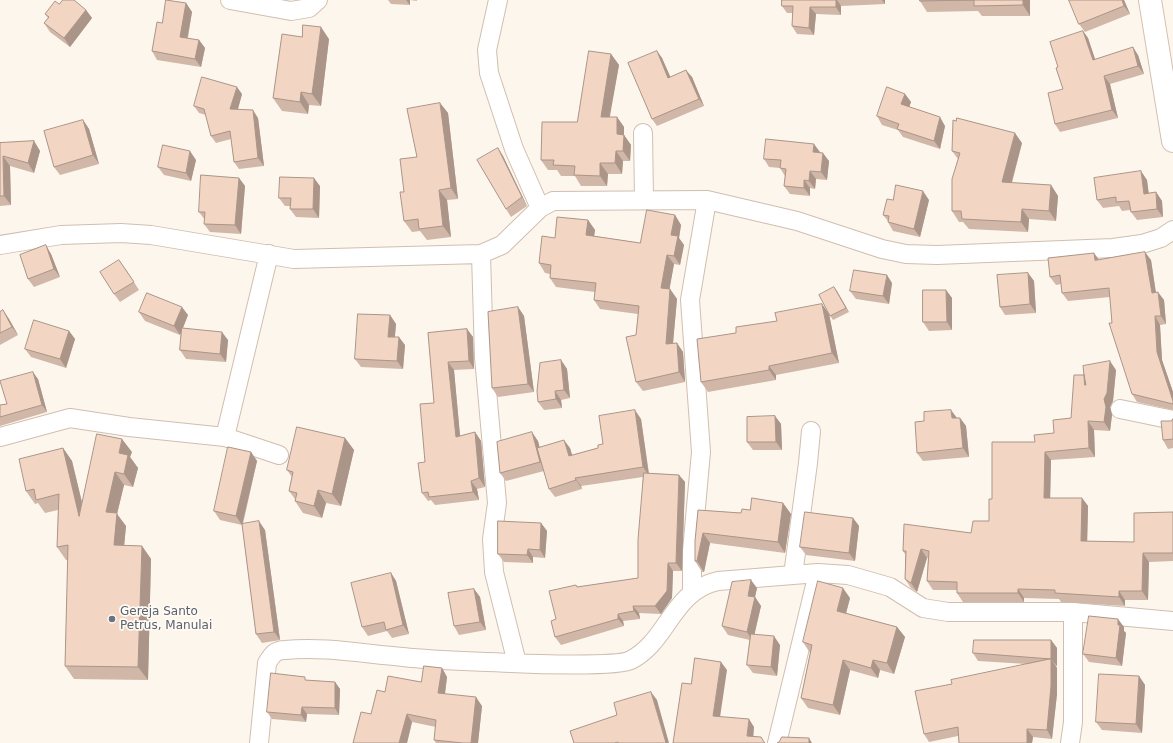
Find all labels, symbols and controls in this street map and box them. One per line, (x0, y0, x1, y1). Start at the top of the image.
place label: Gereja Santo Petrus, Manulai (120, 605, 212, 633)
marker: Gereja Santo Petrus, Manulai (107, 614, 117, 624)

